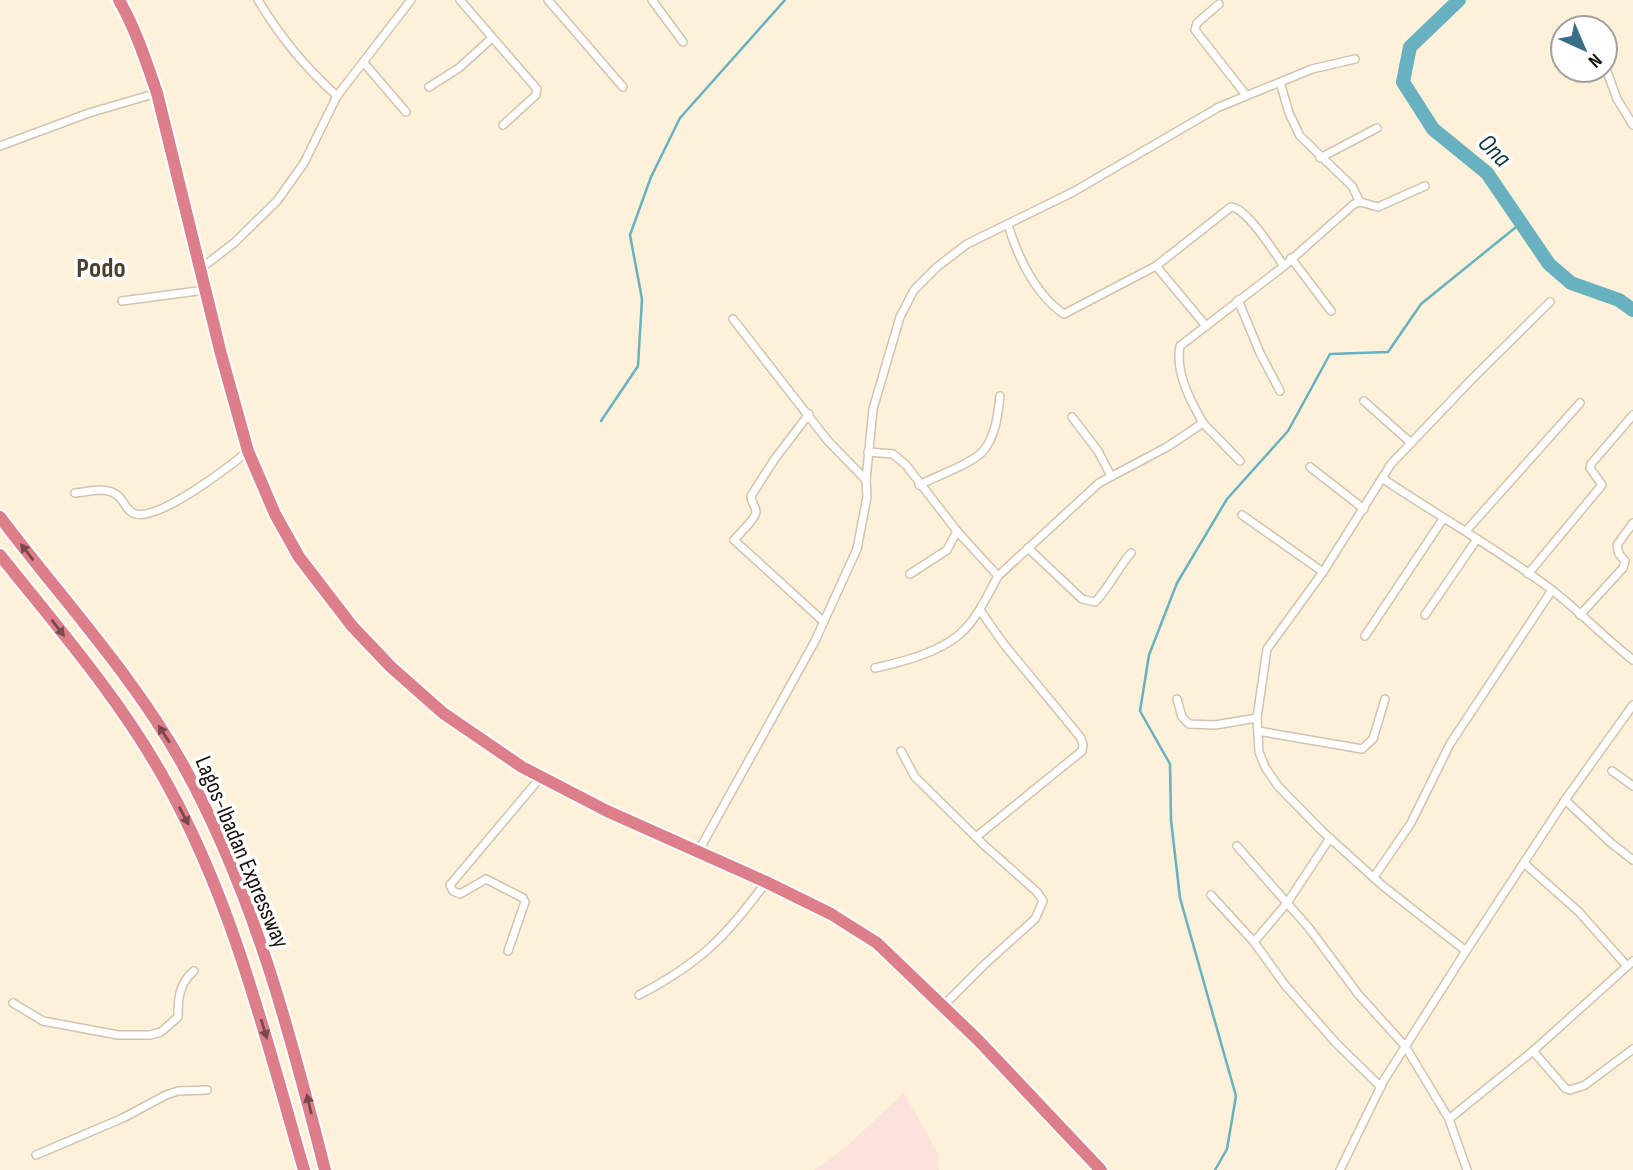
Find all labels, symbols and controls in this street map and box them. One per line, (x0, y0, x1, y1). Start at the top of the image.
north arrow (1549, 14, 1619, 84)
text: N (1583, 48, 1606, 72)
water label: Ona (1471, 128, 1517, 174)
district label: Podo (76, 252, 126, 285)
one-way arrow (20, 543, 34, 561)
one-way arrow (50, 619, 64, 637)
one-way arrow (157, 724, 170, 743)
street label: Lagos-Ibadan Expressway (188, 752, 296, 952)
one-way arrow (178, 807, 190, 826)
one-way arrow (259, 1019, 269, 1040)
one-way arrow (303, 1093, 314, 1115)

